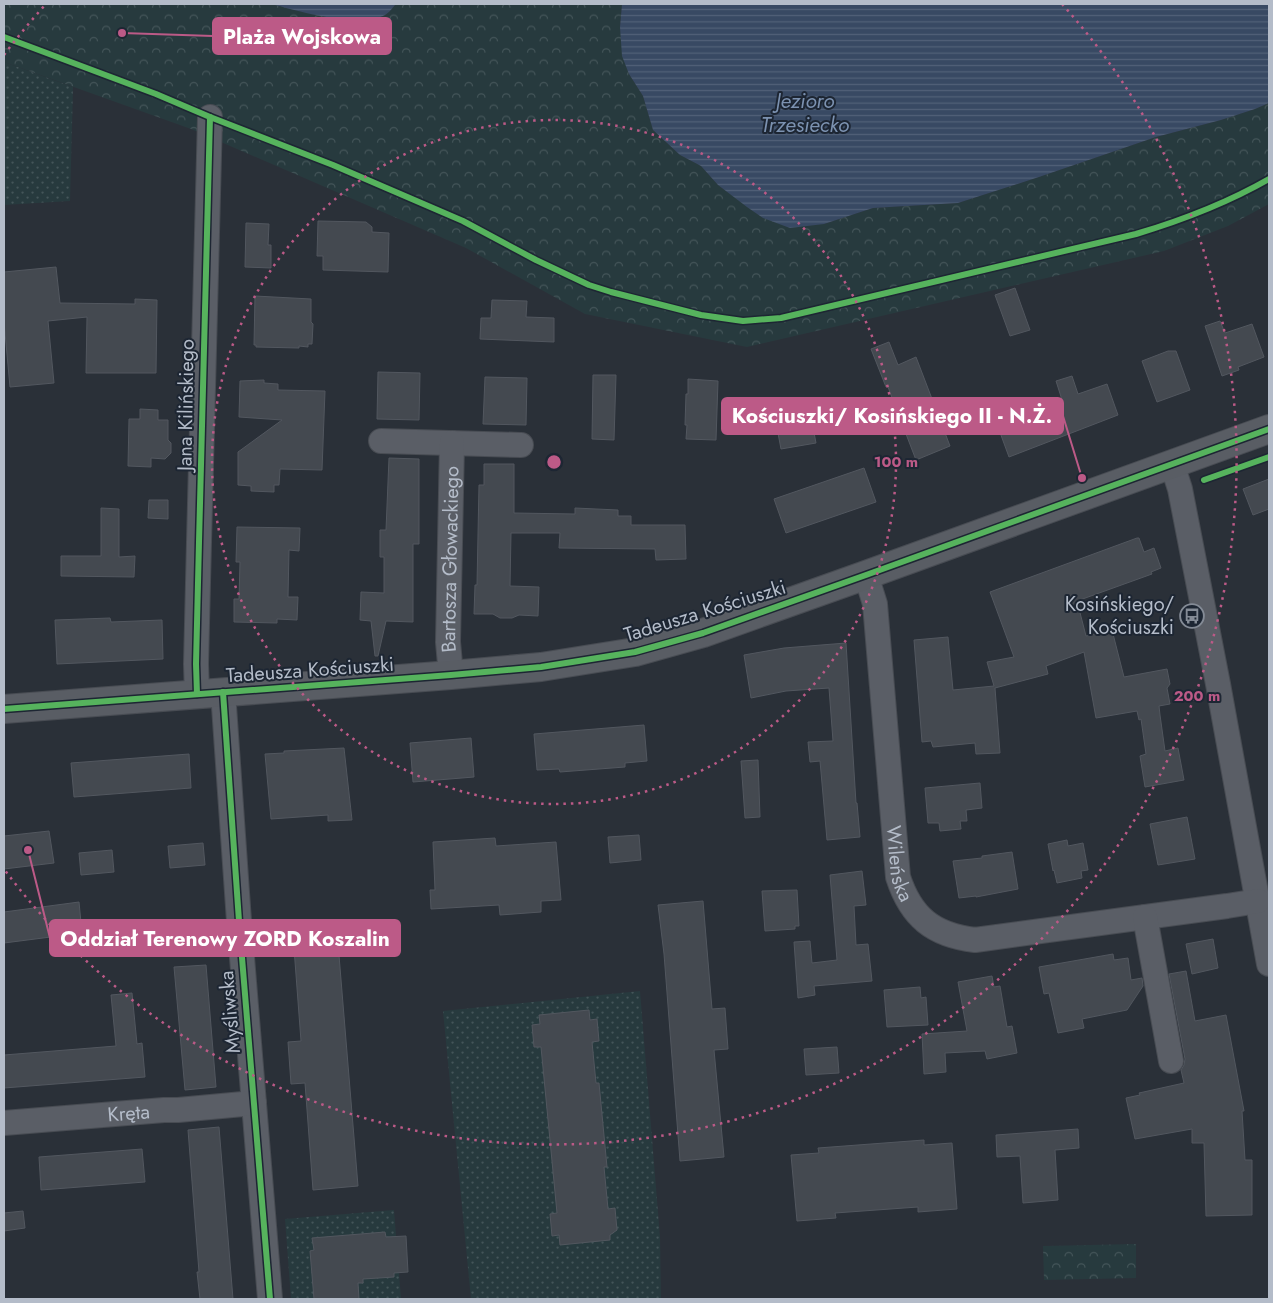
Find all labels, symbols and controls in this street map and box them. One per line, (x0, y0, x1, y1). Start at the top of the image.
callout: Plaża Wojskowa (213, 18, 391, 54)
text: Plaża Wojskowa (223, 22, 381, 52)
water label: Jezioro Trzesiecko (761, 86, 849, 140)
street label: Jana Kilińskiego (170, 339, 202, 474)
callout: Kościuszki/ Kosińskiego II - N.Ż. (722, 398, 1063, 434)
text: Kościuszki/ Kosińskiego II - N.Ż. (732, 401, 1052, 431)
text: 100 m (874, 451, 918, 473)
centre of rings (545, 453, 563, 471)
street label: Bartosza Głowackiego (433, 466, 466, 654)
street label: Tadeusza Kościuszki (620, 573, 790, 649)
place label: Kosińskiego/ Kościuszki (1065, 590, 1174, 642)
bus stop icon: Kosińskiego/ Kościuszki (1179, 603, 1205, 629)
street label: Tadeusza Kościuszki (225, 650, 395, 690)
text: 200 m (1174, 685, 1220, 707)
street label: Wileńska (879, 824, 921, 907)
callout: Oddział Terenowy ZORD Koszalin (50, 920, 400, 956)
text: Oddział Terenowy ZORD Koszalin (60, 924, 390, 954)
street label: Myśliwska (212, 969, 248, 1055)
street label: Kręta (106, 1097, 151, 1129)

